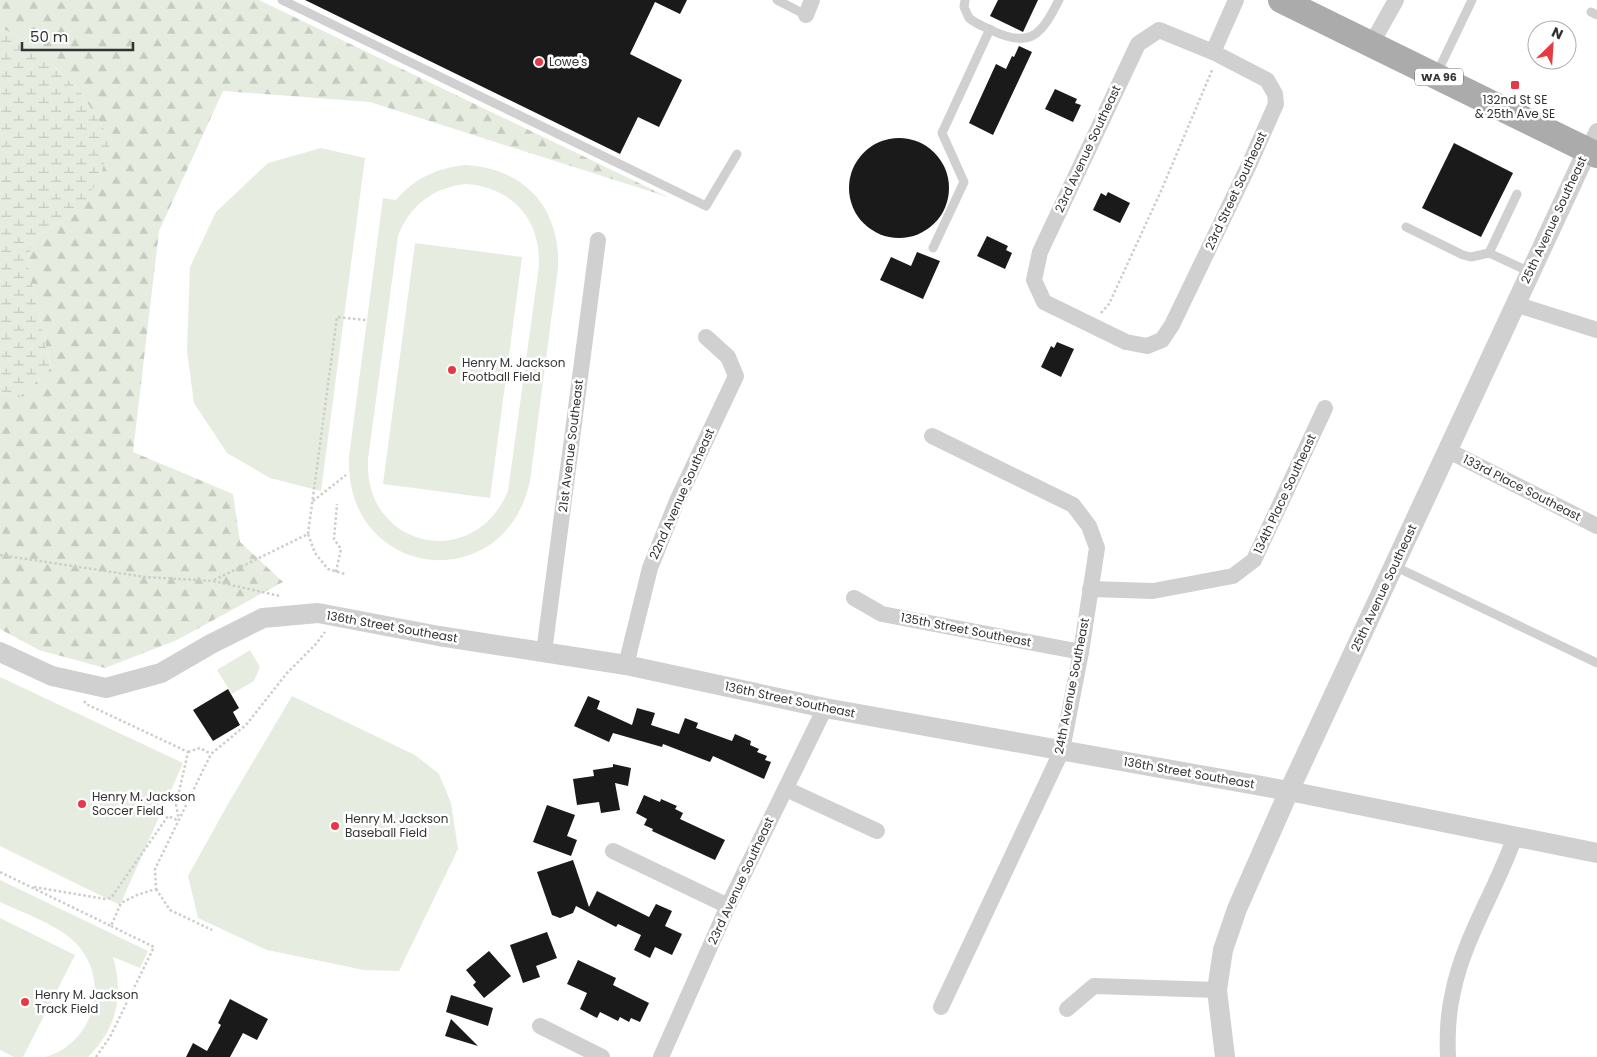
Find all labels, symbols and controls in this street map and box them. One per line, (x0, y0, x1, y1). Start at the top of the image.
scale bar (22, 20, 134, 52)
north arrow (1527, 20, 1577, 70)
text: N (1548, 22, 1566, 45)
text: 50 m (30, 26, 68, 47)
place label: Lowe's (549, 53, 587, 70)
marker: Lowe's (533, 56, 545, 68)
road number: WA 96 (1415, 68, 1463, 86)
marker: 132nd St SE & 25th Ave SE (1509, 79, 1521, 91)
street label: 23rd Avenue Southeast (1051, 82, 1125, 215)
place label: 132nd St SE & 25th Ave SE (1475, 91, 1555, 122)
street label: 23rd Street Southeast (1201, 129, 1270, 253)
street label: 25th Avenue Southeast (1517, 153, 1591, 286)
place label: Henry M. Jackson Football Field (462, 354, 565, 385)
marker: Henry M. Jackson Football Field (446, 364, 458, 376)
street label: 21st Avenue Southeast (554, 379, 587, 513)
street label: 22nd Avenue Southeast (645, 426, 718, 562)
street label: 134th Place Southeast (1249, 431, 1320, 556)
street label: 133rd Place Southeast (1460, 450, 1584, 525)
street label: 25th Avenue Southeast (1347, 521, 1421, 654)
street label: 136th Street Southeast (325, 607, 459, 646)
street label: 135th Street Southeast (899, 609, 1033, 651)
street label: 24th Avenue Southeast (1050, 616, 1093, 756)
street label: 136th Street Southeast (723, 677, 857, 722)
street label: 136th Street Southeast (1122, 753, 1256, 792)
place label: Henry M. Jackson Soccer Field (92, 788, 195, 819)
marker: Henry M. Jackson Soccer Field (76, 798, 88, 810)
place label: Henry M. Jackson Baseball Field (345, 810, 448, 841)
street label: 23rd Avenue Southeast (704, 814, 778, 947)
marker: Henry M. Jackson Baseball Field (329, 820, 341, 832)
place label: Henry M. Jackson Track Field (35, 986, 138, 1017)
marker: Henry M. Jackson Track Field (19, 996, 31, 1008)

